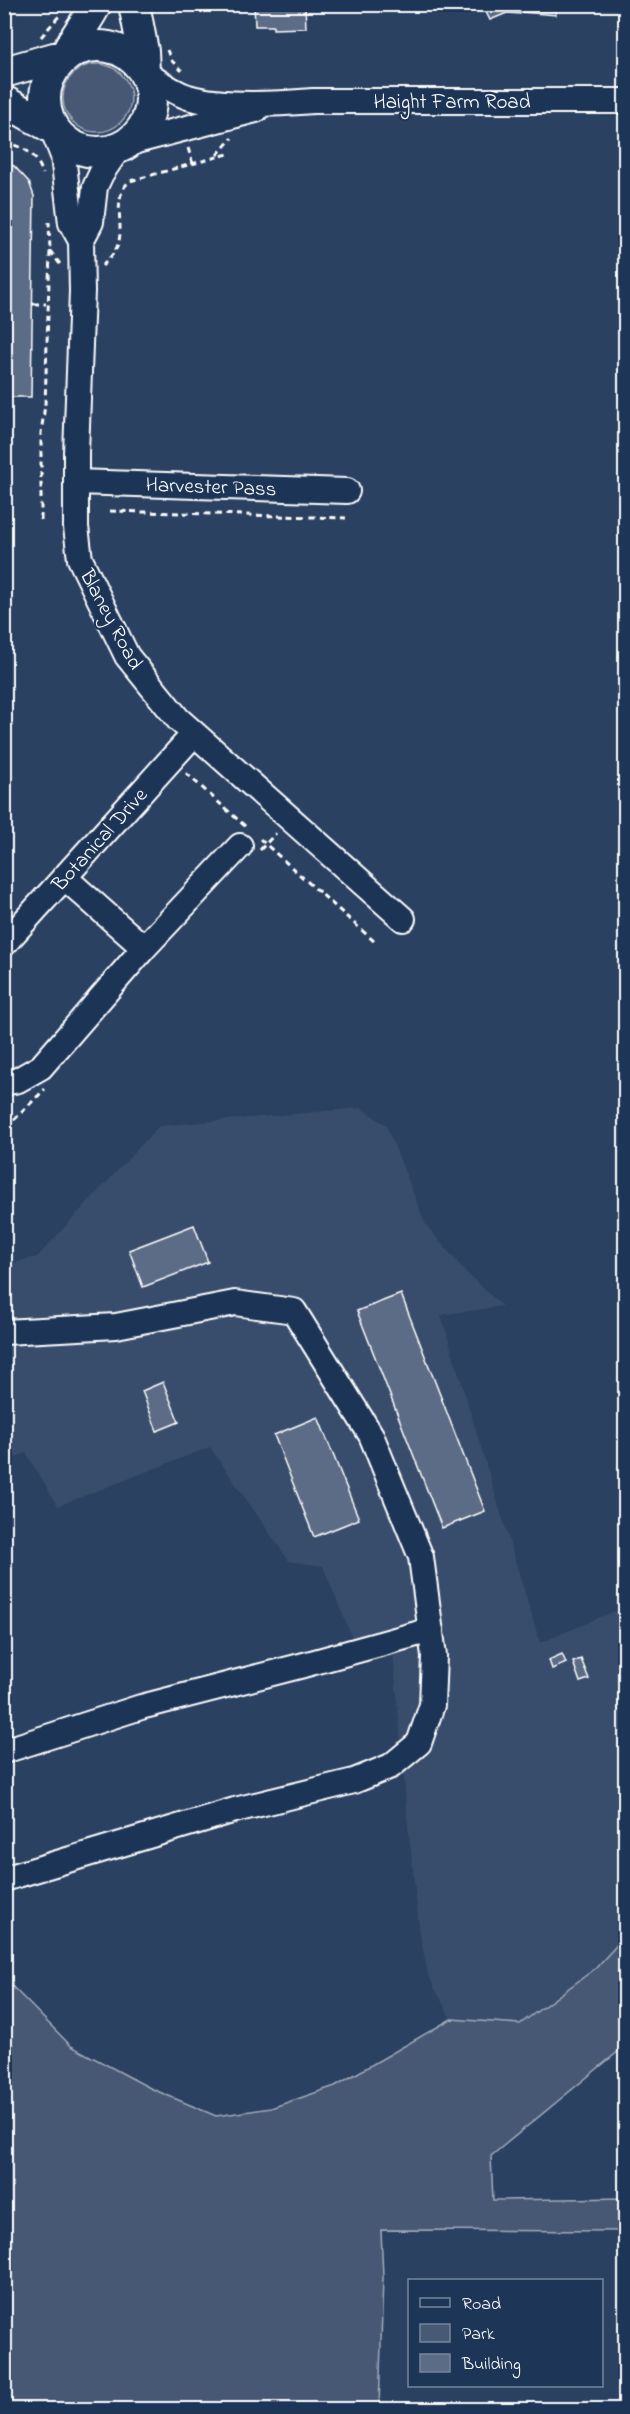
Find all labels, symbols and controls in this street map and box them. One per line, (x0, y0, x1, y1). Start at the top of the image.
street label: Haight Farm Road (374, 88, 531, 120)
street label: Harvester Pass (145, 471, 277, 505)
street label: Blaney Road (69, 563, 149, 677)
street label: Botanical Drive (45, 781, 156, 900)
legend (408, 2279, 603, 2387)
text: Road (462, 2292, 501, 2318)
text: Park (462, 2322, 495, 2348)
text: Building (461, 2352, 521, 2379)

